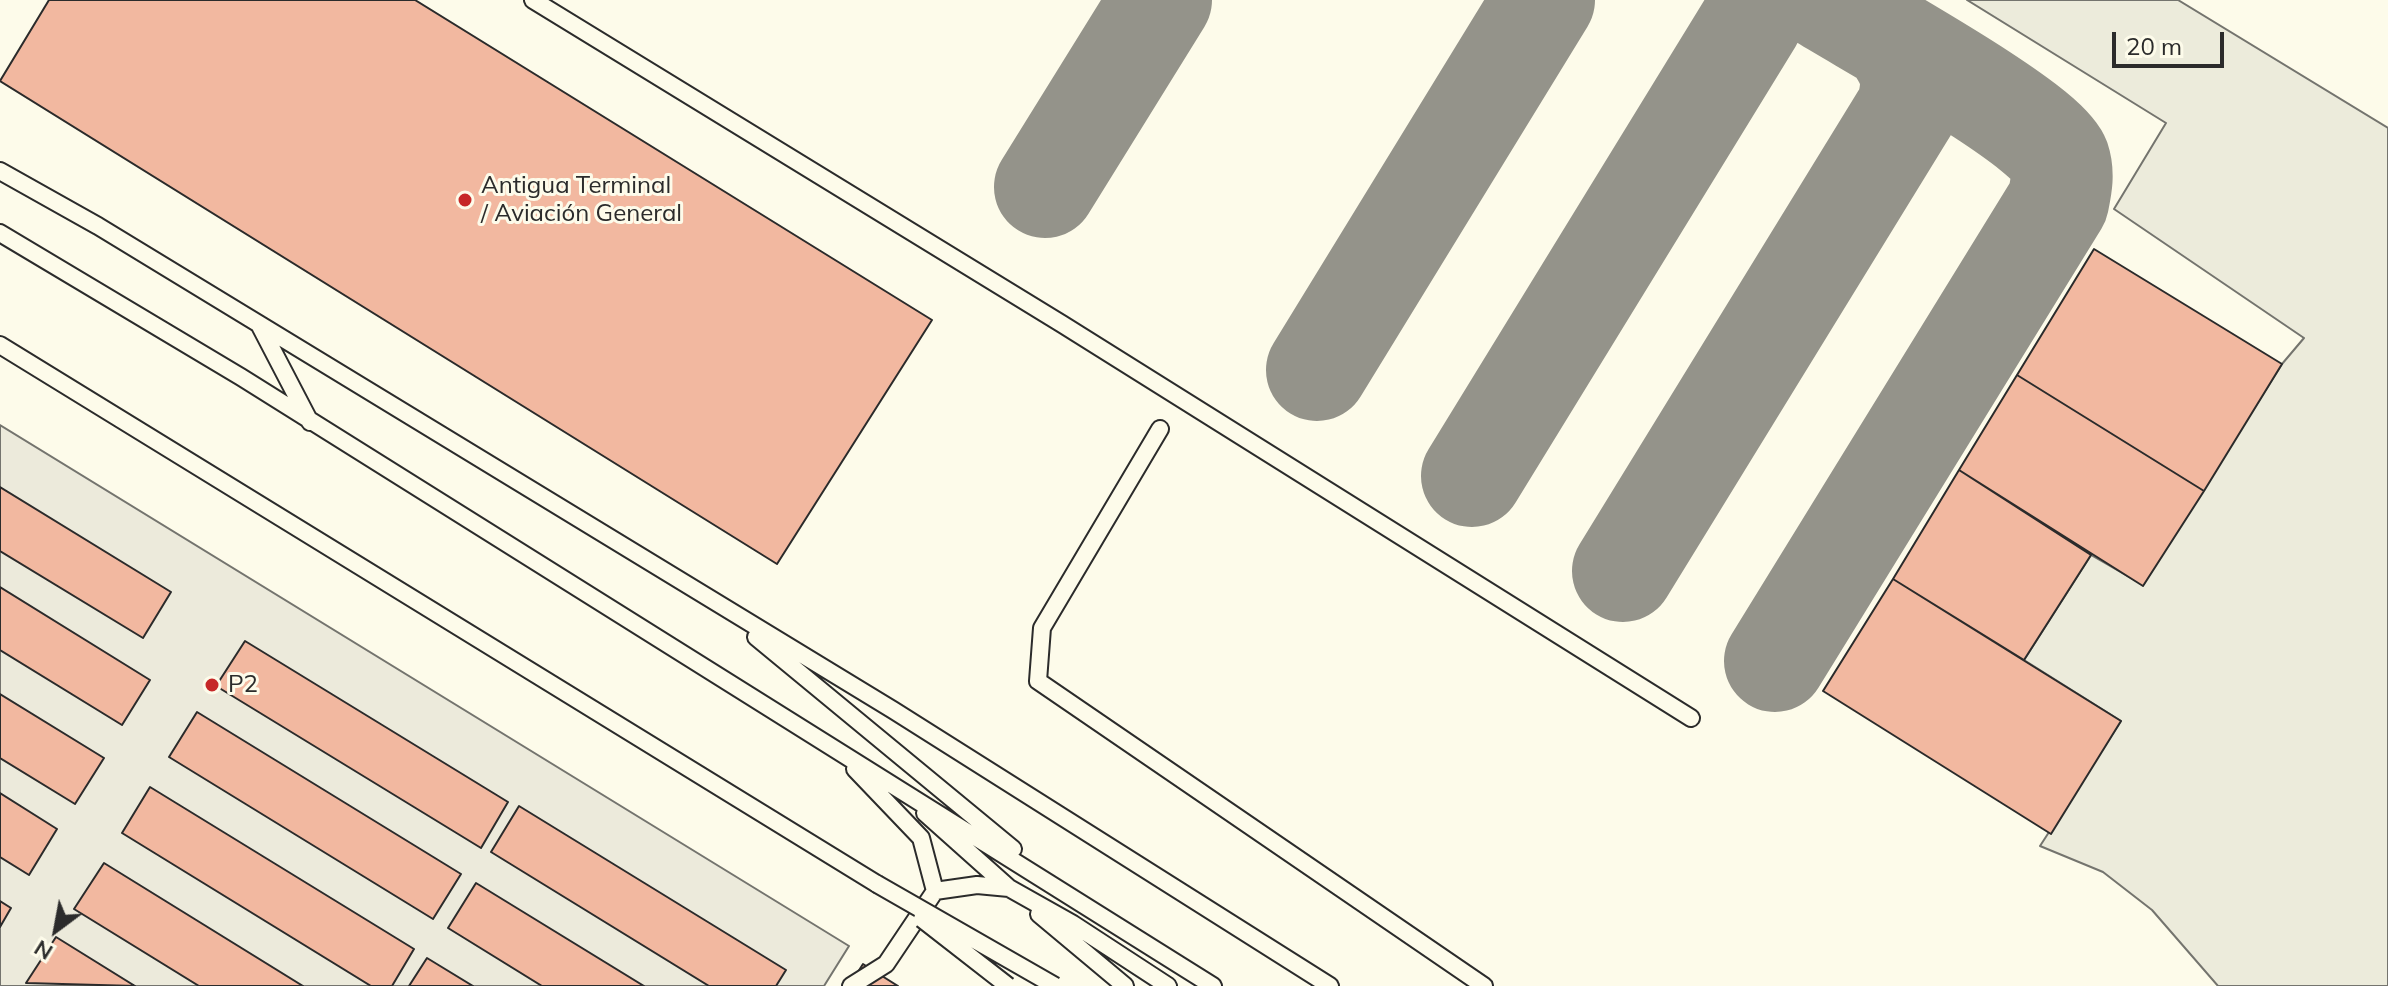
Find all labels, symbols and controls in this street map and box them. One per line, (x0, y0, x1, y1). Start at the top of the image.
scale bar (2116, 16, 2228, 66)
text: 20 m (2126, 31, 2182, 61)
place label: Antigua Terminal / Aviación General (481, 172, 682, 228)
marker: Antigua Terminal / Aviación General (456, 191, 474, 209)
place label: P2 (228, 671, 258, 699)
marker: P2 (203, 676, 221, 694)
north arrow (16, 890, 96, 970)
text: N (29, 934, 58, 967)

